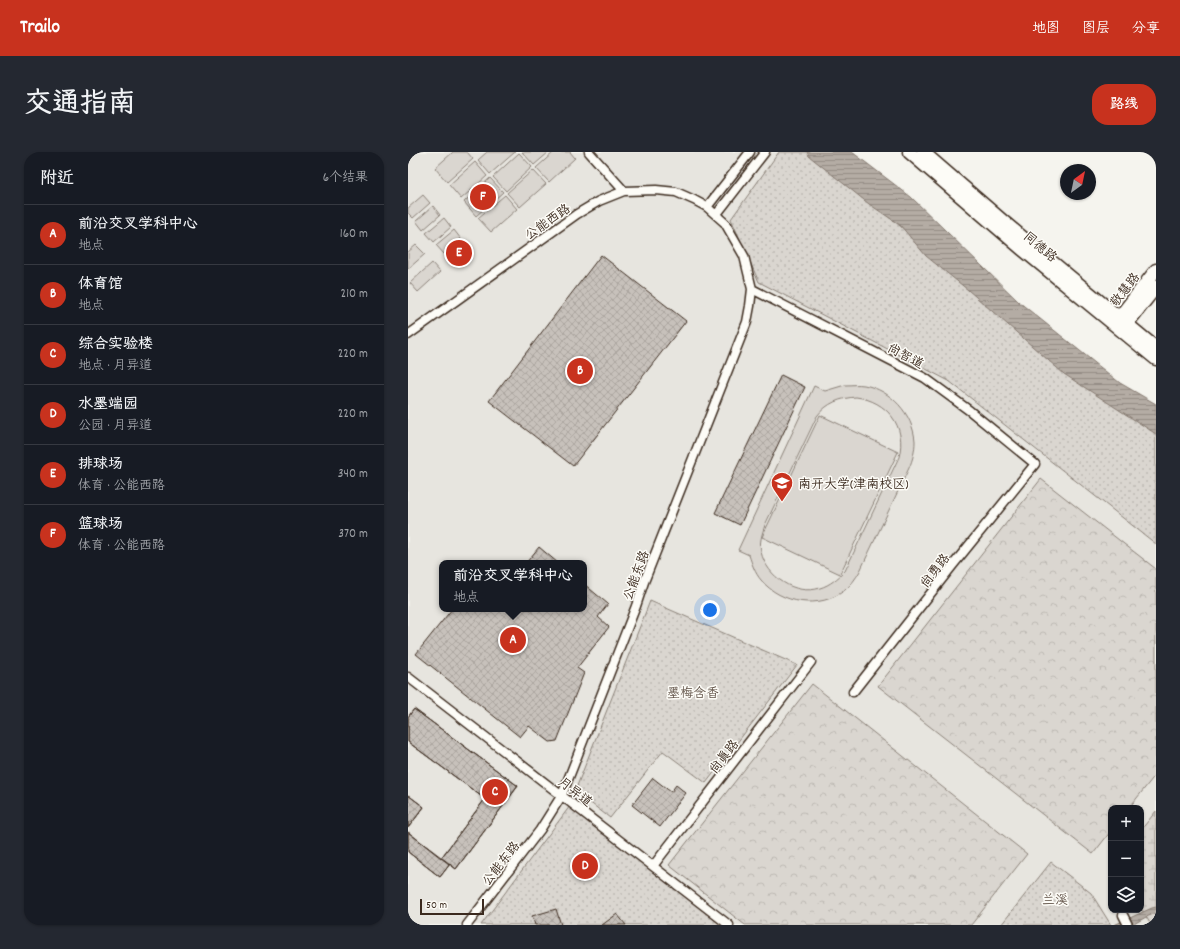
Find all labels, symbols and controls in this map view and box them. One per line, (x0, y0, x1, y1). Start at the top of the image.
text: Trailo (20, 15, 60, 42)
text: 地图 (1032, 19, 1060, 39)
text: 图层 (1082, 19, 1110, 39)
text: 分享 (1132, 19, 1160, 39)
button: 路线 (1092, 84, 1156, 125)
text: 交通指南 (24, 86, 136, 126)
north arrow (1060, 164, 1096, 200)
text: 附近 (40, 168, 74, 192)
text: 6个结果 (323, 169, 368, 188)
pin: F (470, 182, 496, 212)
street label: 公能西路 (522, 200, 575, 246)
text: 前沿交叉学科中心 (78, 214, 198, 236)
text: A (49, 225, 57, 244)
text: 160 m (340, 225, 368, 244)
street label: 同德路 (1018, 228, 1060, 268)
text: 地点 (78, 237, 104, 256)
pin: E (446, 238, 472, 268)
street label: 敬慧路 (1106, 269, 1145, 312)
text: 体育馆 (78, 274, 123, 296)
text: B (50, 285, 56, 304)
text: 210 m (340, 285, 368, 304)
text: 地点 (78, 297, 104, 316)
text: 综合实验楼 (78, 334, 153, 356)
street label: 尚智道 (883, 340, 927, 375)
text: C (50, 345, 56, 364)
text: 220 m (338, 345, 368, 364)
pin: B (567, 356, 593, 386)
text: 地点 · 月异道 (78, 357, 152, 376)
text: 水墨端园 (78, 394, 138, 416)
text: D (50, 405, 56, 424)
text: 220 m (338, 405, 368, 424)
text: 公园 · 月异道 (78, 417, 152, 436)
text: 排球场 (78, 454, 123, 476)
text: E (50, 465, 56, 484)
text: 340 m (338, 465, 368, 484)
school or university icon: 南开大学(津南校区) (769, 470, 795, 503)
place label: 南开大学(津南校区) (798, 476, 909, 495)
text: 体育 · 公能西路 (78, 477, 165, 496)
text: 篮球场 (78, 514, 123, 536)
text: F (50, 525, 56, 544)
text: 370 m (338, 525, 368, 544)
text: 体育 · 公能西路 (78, 537, 165, 556)
street label: 公能东路 (620, 548, 655, 604)
street label: 尚勇路 (916, 550, 955, 593)
popup (439, 560, 587, 612)
text: 前沿交叉学科中心 (453, 566, 573, 588)
text: 地点 (453, 589, 479, 608)
your location (700, 600, 720, 620)
pin: A (500, 625, 526, 655)
park label: 墨梅含香 (667, 685, 719, 704)
street label: 尚真路 (705, 736, 744, 779)
street label: 月异道 (553, 773, 596, 812)
pin: C (482, 777, 508, 807)
map controls (1108, 805, 1144, 913)
button: + (1108, 805, 1144, 841)
street label: 公能东路 (478, 838, 525, 891)
button: − (1108, 841, 1144, 877)
pin: D (572, 851, 598, 881)
button: layers (1108, 877, 1144, 913)
park label: 兰溪 (1042, 892, 1068, 911)
scale bar (420, 897, 484, 916)
text: 50 m (426, 898, 447, 914)

